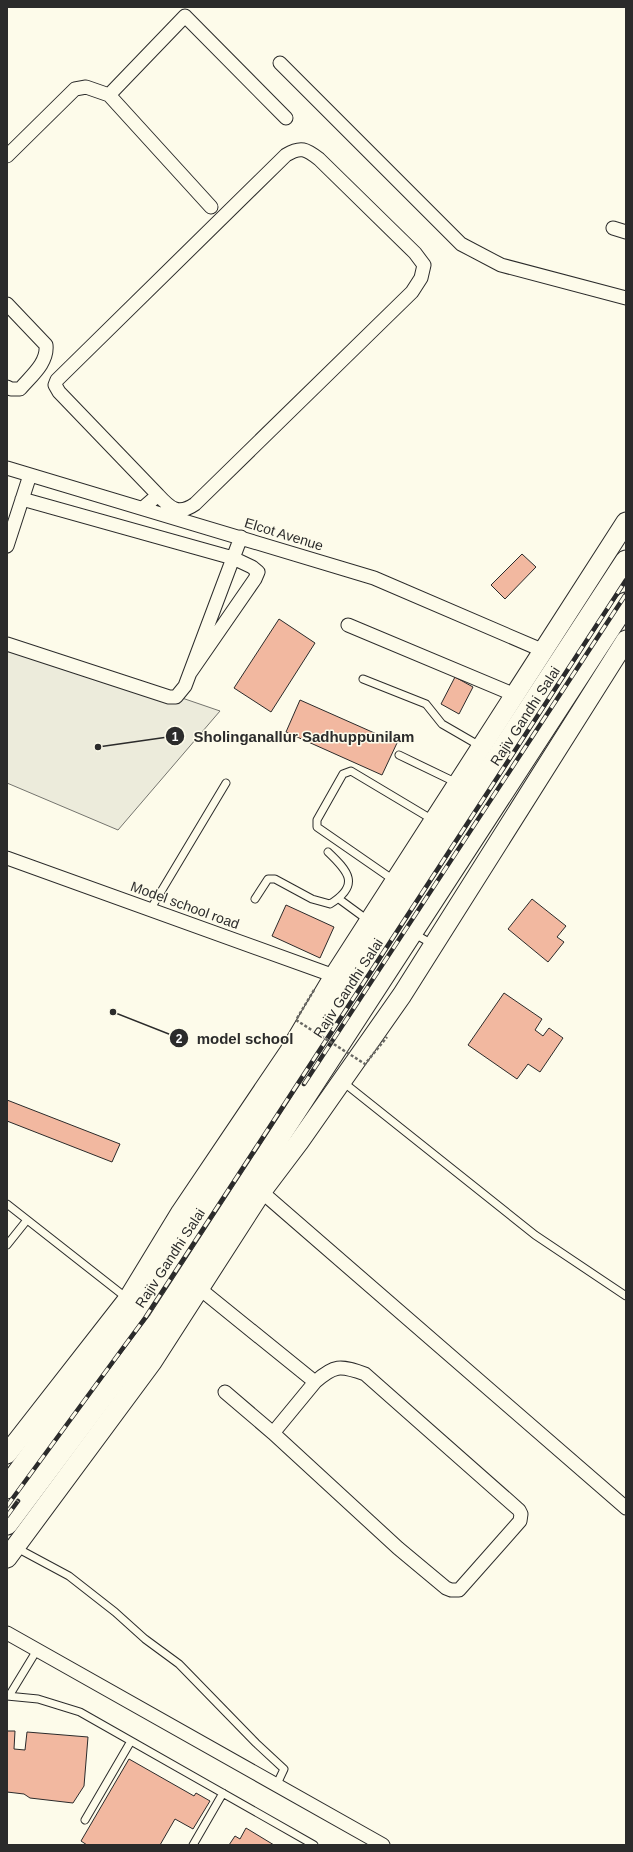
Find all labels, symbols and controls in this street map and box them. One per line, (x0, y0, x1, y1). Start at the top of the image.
street label: Elcot Avenue (243, 514, 325, 554)
street label: Rajiv Gandhi Salai (487, 663, 563, 769)
callout: Sholinganallur Sadhuppunilam (165, 723, 422, 750)
text: Sholinganallur Sadhuppunilam (194, 728, 414, 745)
text: 1 (172, 730, 179, 744)
street label: Model school road (129, 878, 241, 932)
street label: Rajiv Gandhi Salai (310, 935, 386, 1041)
callout: model school (169, 1025, 302, 1052)
text: model school (197, 1030, 293, 1047)
text: 2 (176, 1032, 183, 1046)
street label: Rajiv Gandhi Salai (132, 1205, 208, 1311)

